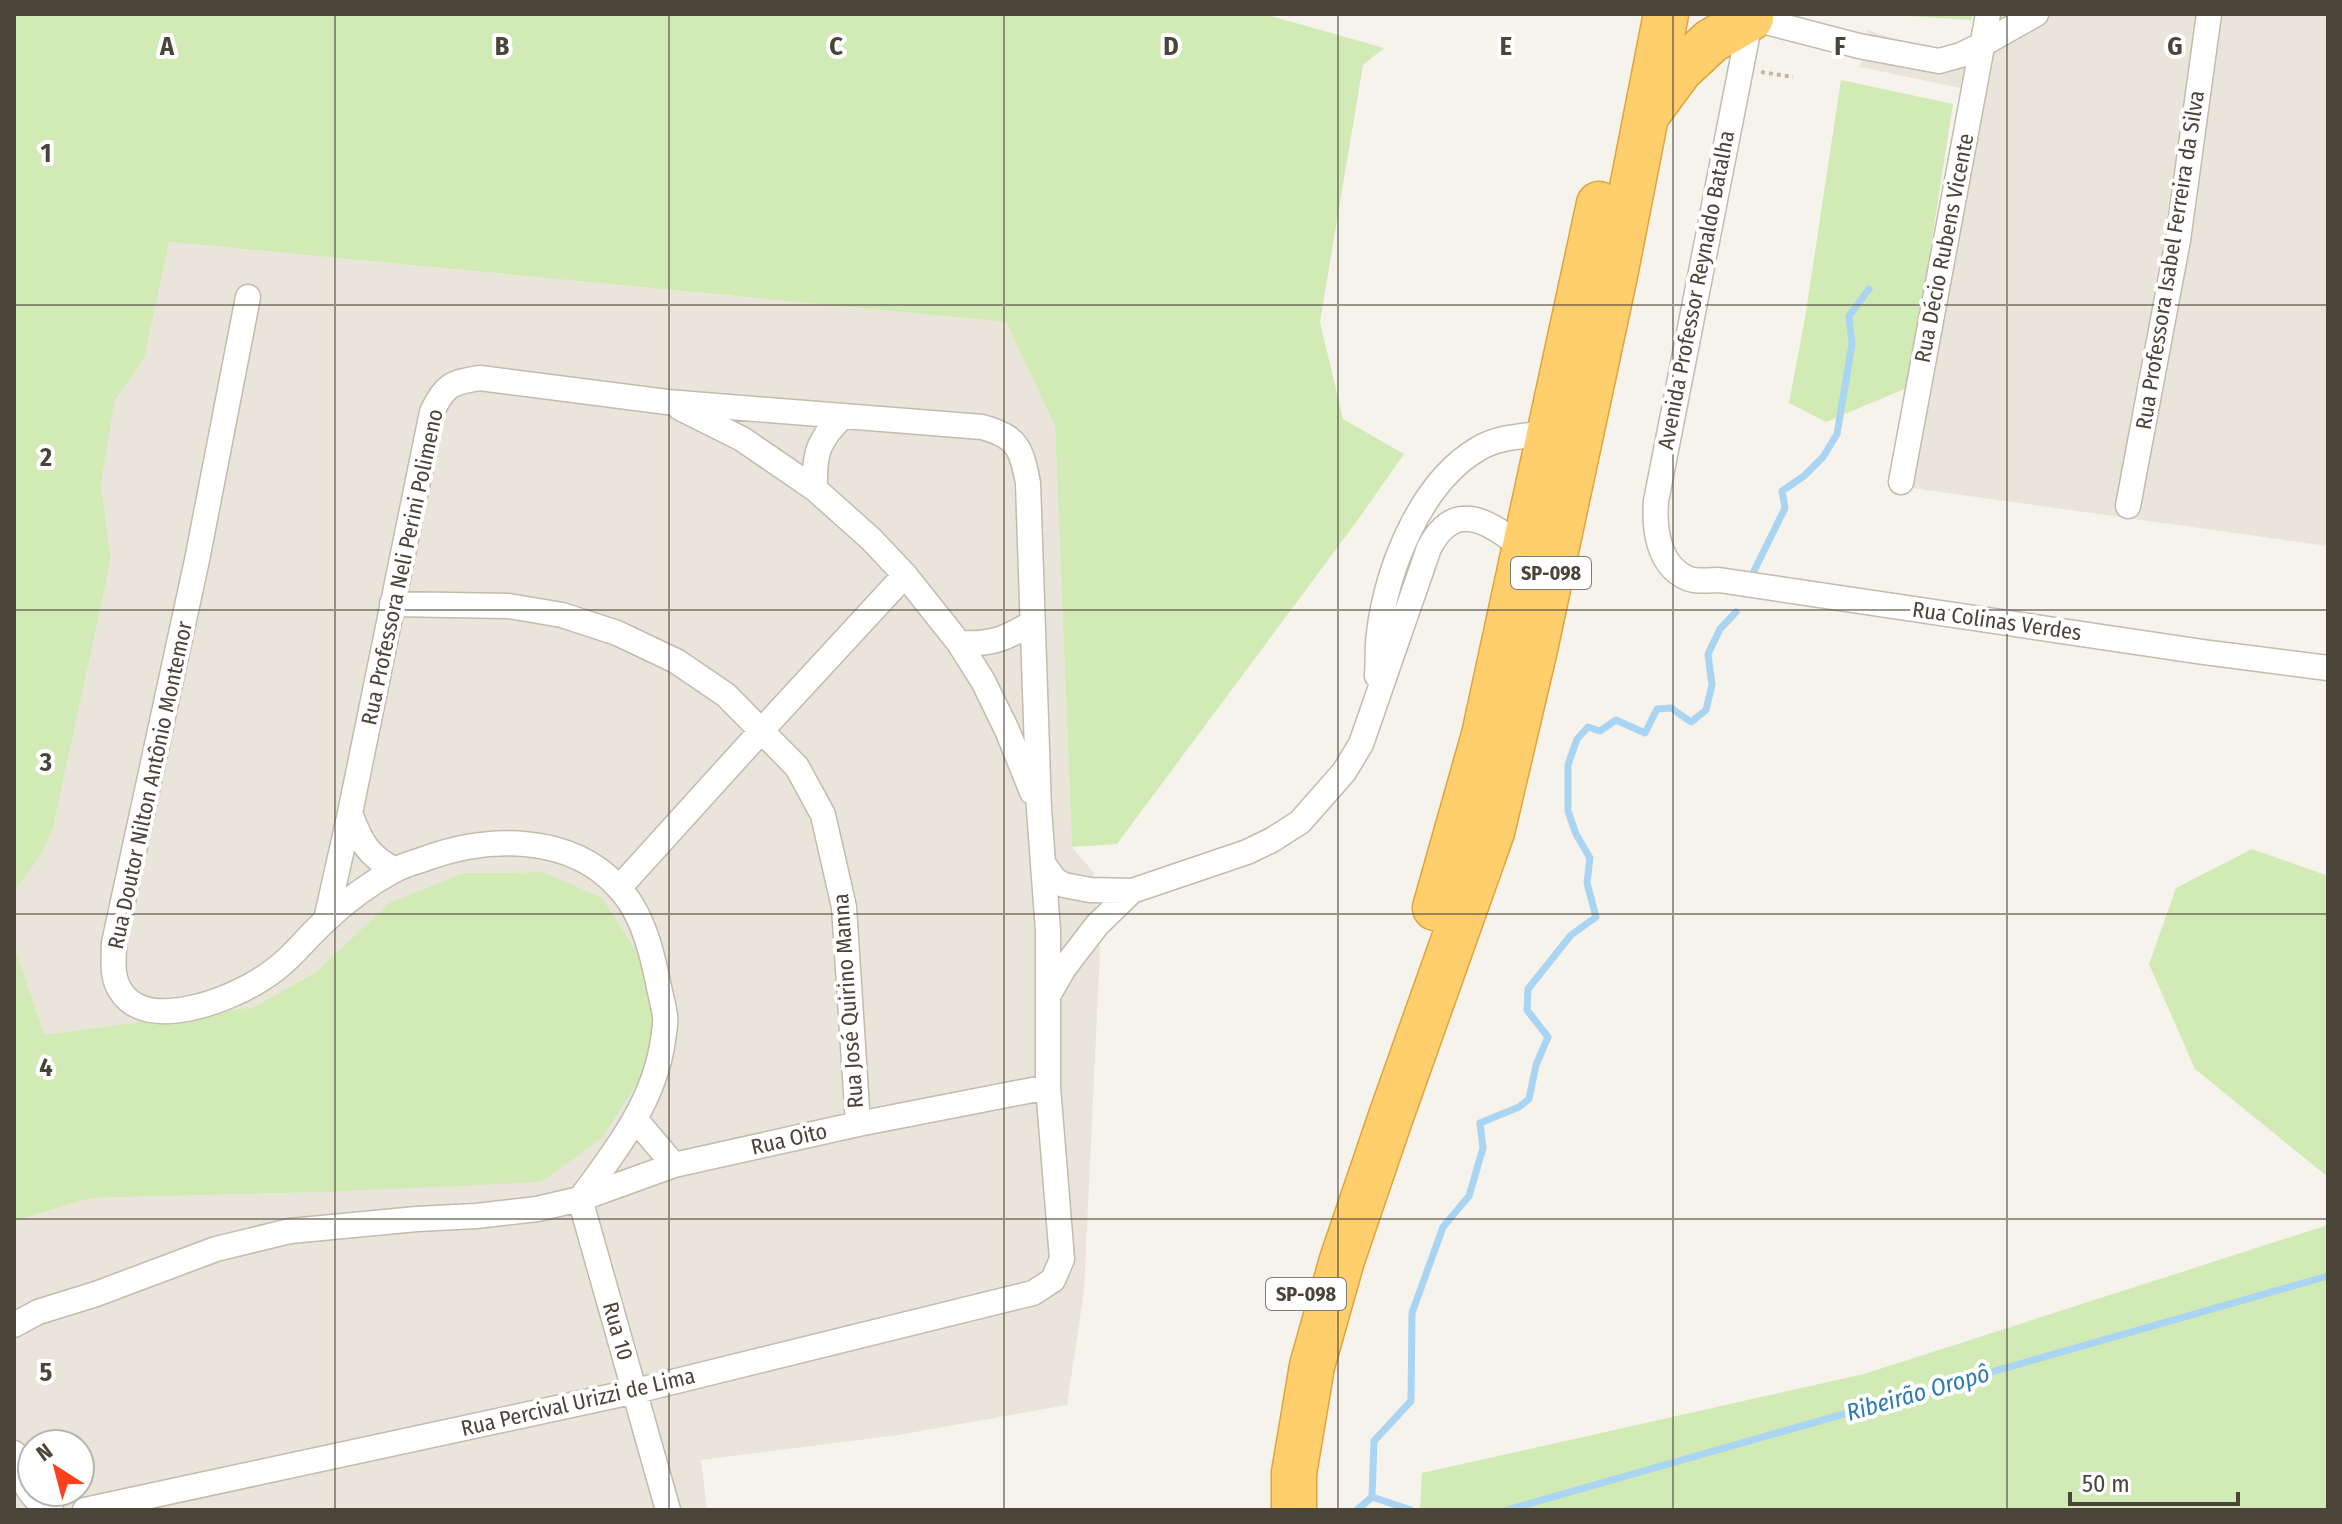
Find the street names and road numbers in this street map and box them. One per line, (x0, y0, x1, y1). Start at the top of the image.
street label: Rua Professora Isabel Ferreira da Silva (2130, 89, 2210, 431)
street label: Avenida Professor Reynaldo Batalha (1652, 128, 1740, 452)
street label: Rua Décio Rubens Vicente (1909, 131, 1979, 365)
street label: Rua Professora Neli Perini Polimeno (355, 407, 449, 727)
road number: SP-098 (1511, 557, 1591, 589)
street label: Rua Colinas Verdes (1911, 596, 2083, 646)
street label: Rua Doutor Nilton Antônio Montemor (102, 618, 198, 951)
street label: Rua José Quirino Manna (827, 893, 869, 1109)
street label: Rua Oito (748, 1117, 830, 1161)
road number: SP-098 (1266, 1278, 1346, 1310)
street label: Rua 10 (597, 1299, 639, 1363)
street label: Rua Percival Urizzi de Lima (458, 1362, 698, 1442)

